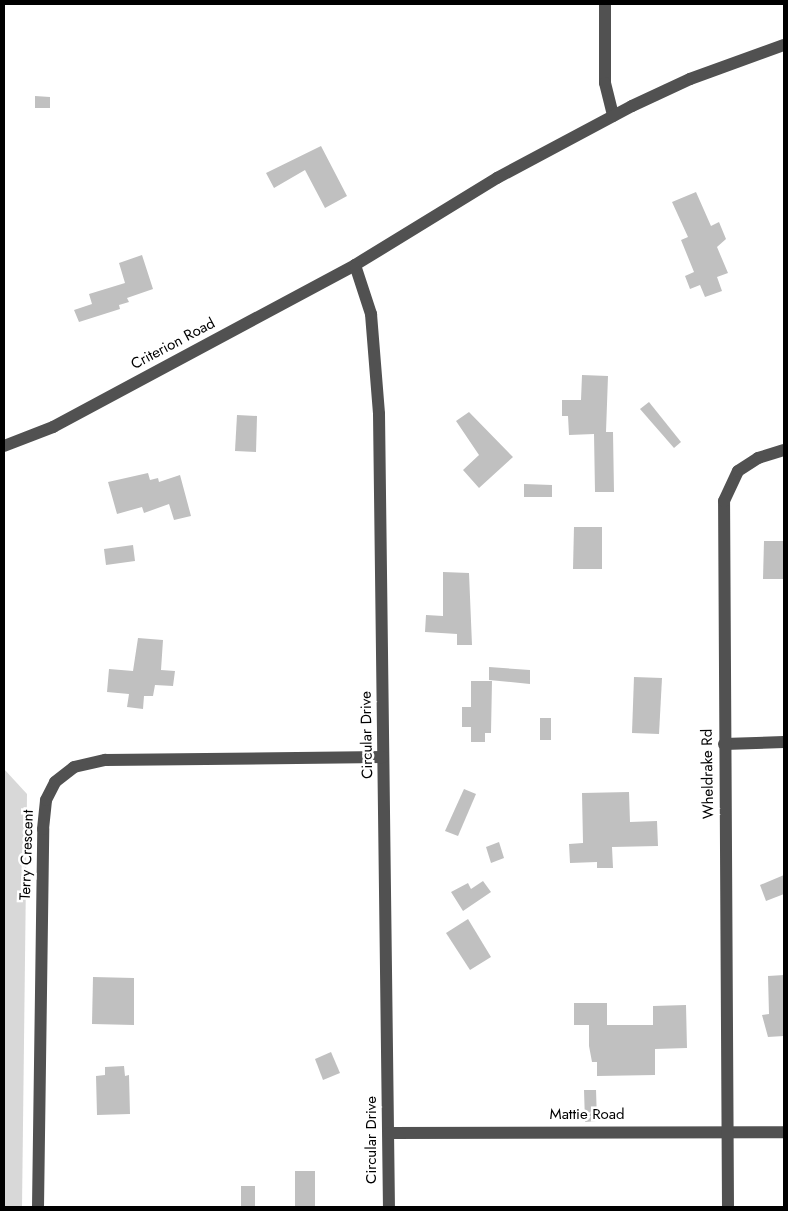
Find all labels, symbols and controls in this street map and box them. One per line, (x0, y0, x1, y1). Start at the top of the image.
street label: Criterion Road (128, 314, 218, 374)
street label: Circular Drive (357, 691, 377, 779)
street label: Wheldrake Rd (698, 729, 718, 819)
street label: Terry Crescent (16, 810, 38, 900)
street label: Circular Drive (363, 1096, 381, 1184)
street label: Mattie Road (549, 1106, 625, 1124)

